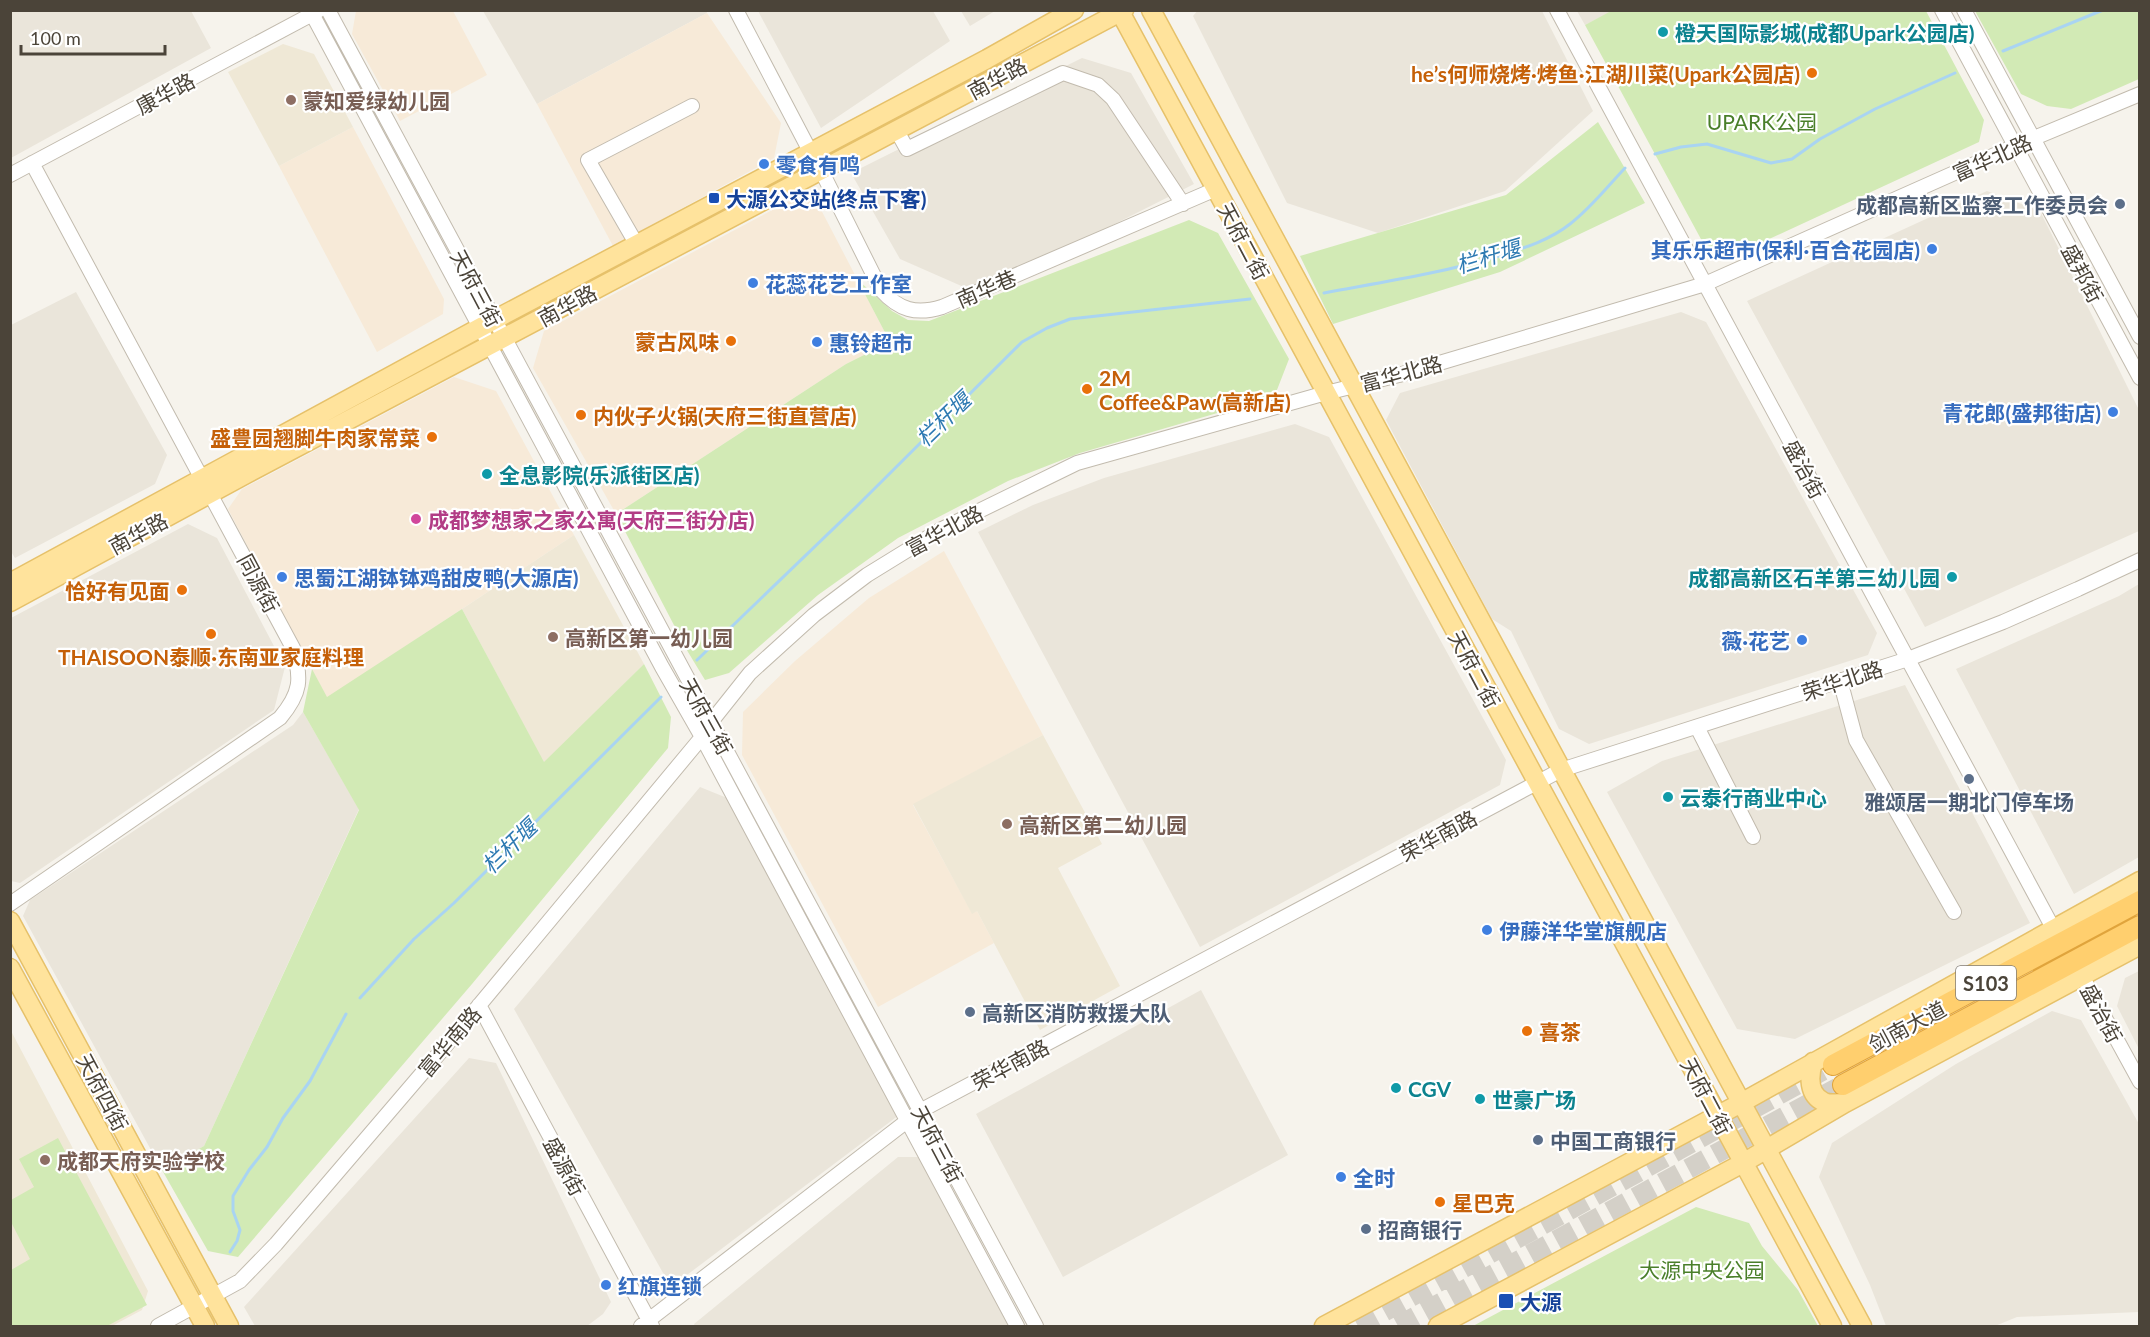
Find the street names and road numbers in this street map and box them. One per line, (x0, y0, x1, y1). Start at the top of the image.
street label: 南华路 (963, 52, 1031, 104)
street label: 康华路 (131, 67, 199, 119)
street label: 富华北路 (1949, 128, 2035, 186)
street label: 天府二街 (1213, 198, 1275, 284)
street label: 盛邦街 (2057, 239, 2109, 307)
street label: 天府三街 (446, 245, 508, 331)
street label: 南华巷 (952, 264, 1020, 312)
street label: 南华路 (533, 279, 601, 331)
street label: 富华北路 (1357, 350, 1445, 396)
street label: 盛治街 (1779, 435, 1831, 503)
street label: 富华北路 (901, 499, 987, 561)
street label: 南华路 (104, 507, 172, 559)
street label: 同源街 (233, 549, 285, 617)
street label: 天府二街 (1444, 626, 1506, 712)
street label: 荣华北路 (1798, 655, 1886, 705)
street label: 天府三街 (676, 673, 738, 759)
street label: 荣华南路 (1395, 804, 1481, 866)
road number: S103 (1956, 966, 2016, 1000)
street label: 盛治街 (2076, 979, 2128, 1047)
street label: 剑南大道 (1864, 995, 1950, 1057)
street label: 富华南路 (412, 1001, 486, 1081)
street label: 荣华南路 (967, 1033, 1053, 1095)
street label: 天府四街 (72, 1049, 134, 1135)
street label: 天府二街 (1676, 1053, 1738, 1139)
street label: 天府三街 (907, 1101, 969, 1187)
street label: 盛源街 (539, 1132, 591, 1200)

